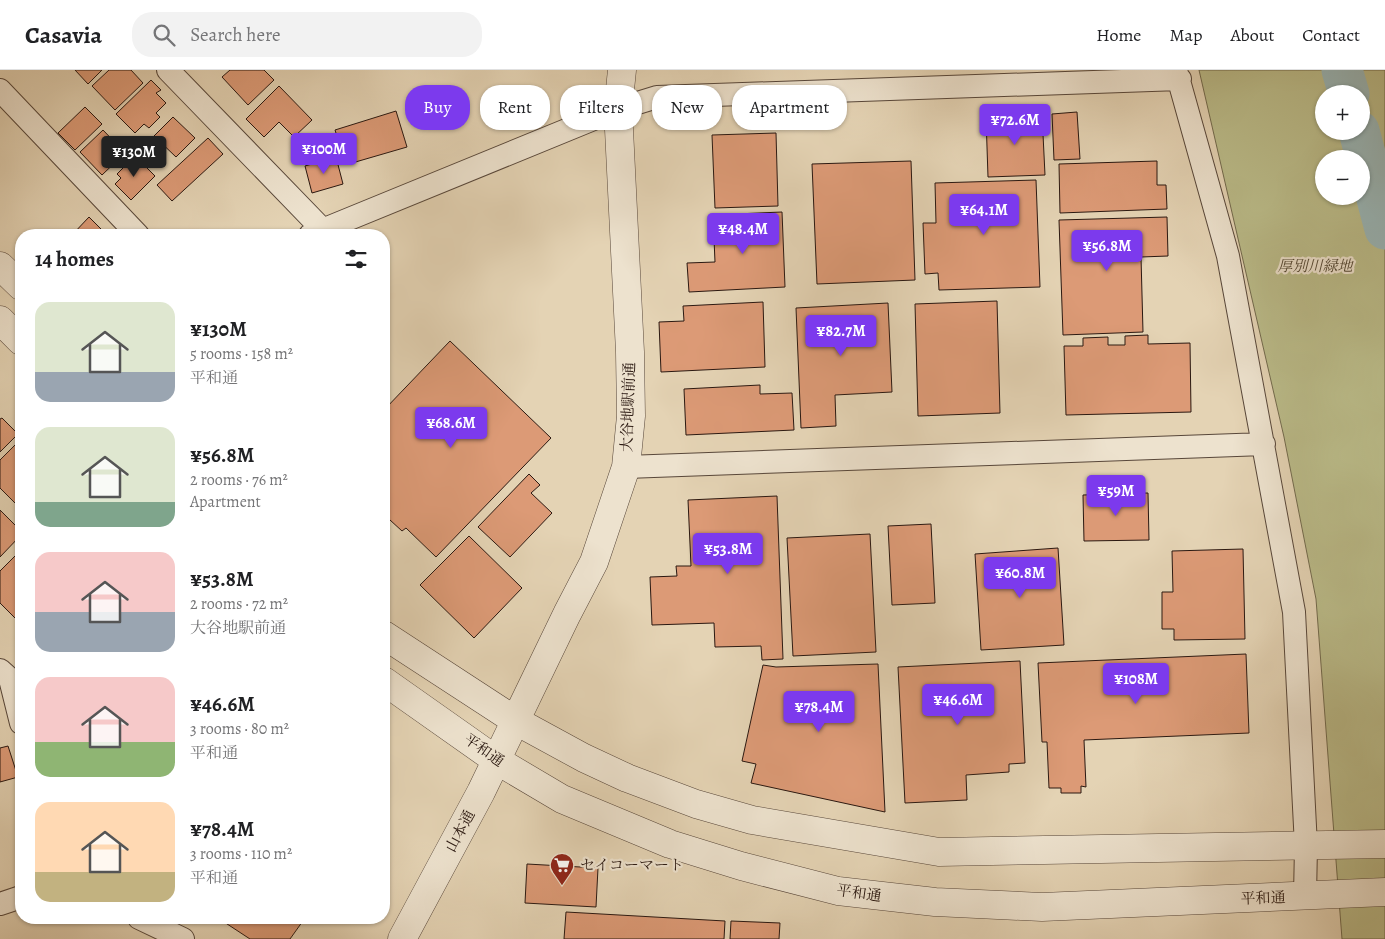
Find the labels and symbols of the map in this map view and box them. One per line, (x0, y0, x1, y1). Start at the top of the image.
pin: ¥72.6M (974, 104, 1056, 146)
pin: ¥100M (289, 132, 359, 175)
pin: ¥130M (99, 136, 169, 178)
pin: ¥64.1M (943, 194, 1025, 236)
pin: ¥48.4M (702, 212, 784, 255)
pin: ¥56.8M (1066, 230, 1148, 272)
park label: 厚別川緑地 (1277, 256, 1354, 276)
pin: ¥82.7M (800, 314, 882, 357)
street label: 大谷地駅前通 (616, 362, 640, 452)
pin: ¥68.6M (410, 406, 492, 449)
pin: ¥59M (1086, 474, 1146, 517)
pin: ¥53.8M (687, 532, 769, 575)
pin: ¥60.8M (979, 556, 1061, 599)
pin: ¥108M (1101, 662, 1171, 705)
pin: ¥46.6M (917, 684, 999, 726)
pin: ¥78.4M (778, 690, 860, 733)
street label: 平和通 (460, 729, 508, 771)
street label: 山本通 (441, 806, 479, 856)
supermarket icon: セイコーマート (549, 852, 575, 886)
place label: セイコーマート (580, 855, 684, 875)
street label: 平和通 (835, 880, 883, 906)
street label: 平和通 (1240, 887, 1286, 909)

